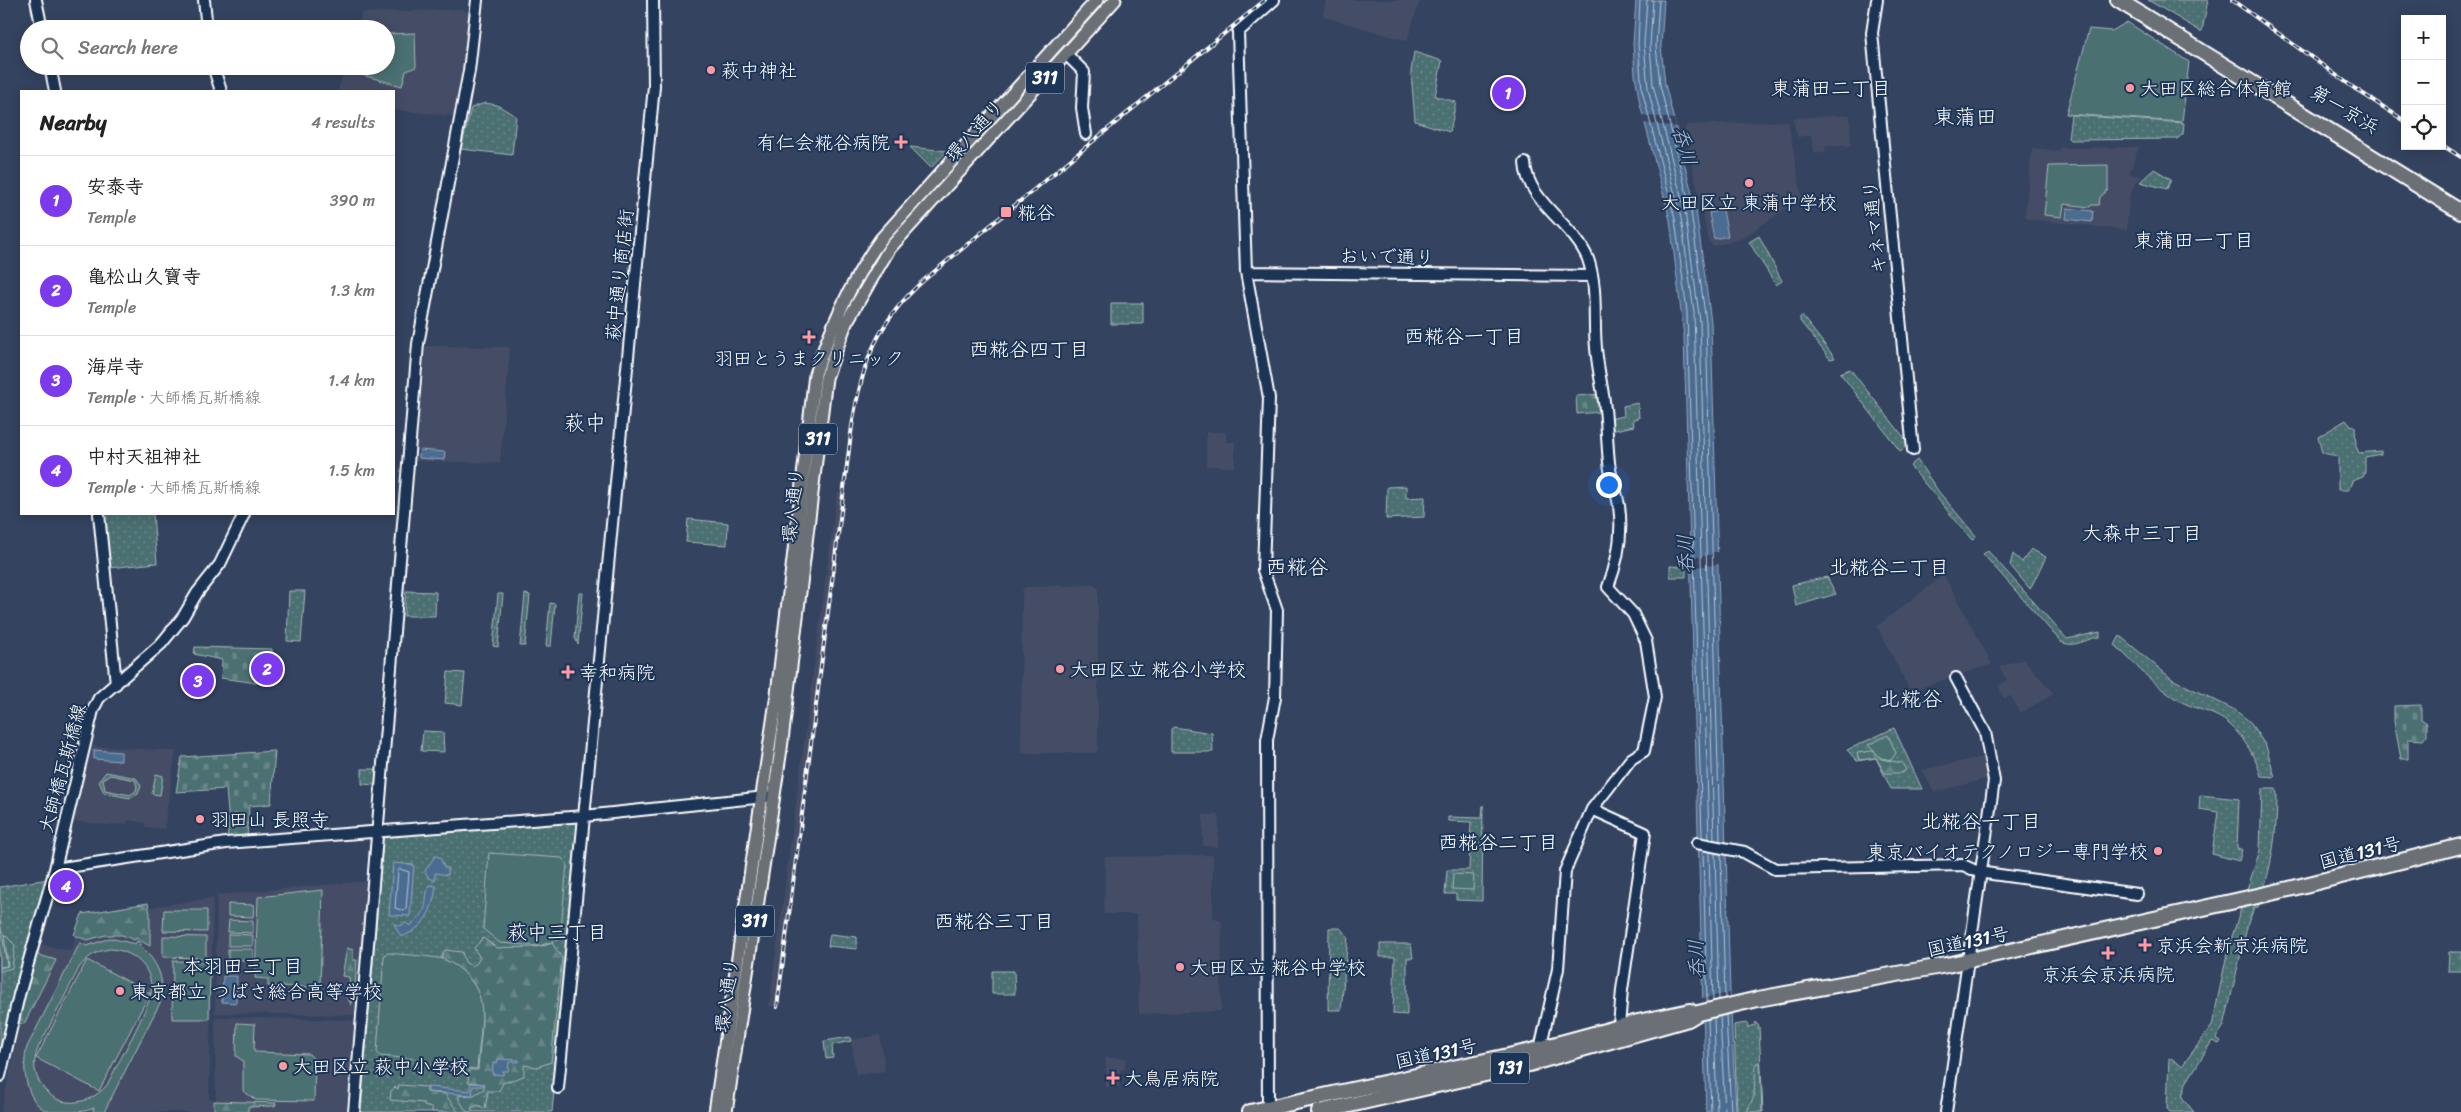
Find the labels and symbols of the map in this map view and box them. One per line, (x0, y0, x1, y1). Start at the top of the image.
place label: 萩中神社 (721, 54, 797, 87)
road number: 311 (1026, 62, 1064, 94)
marker: 萩中神社 (705, 64, 717, 76)
district label: 東蒲田二丁目 (1771, 71, 1891, 106)
place label: 大田区総合体育館 (2140, 72, 2292, 105)
pin: 1 (1492, 74, 1524, 112)
street label: 第一京浜 (2304, 76, 2386, 143)
marker: 大田区総合体育館 (2124, 82, 2136, 94)
street label: 環八通り (937, 91, 1012, 170)
district label: 東蒲田 (1934, 98, 1997, 136)
water label: 呑川 (1662, 122, 1707, 170)
place label: 有仁会糀谷病院 (757, 126, 890, 159)
marker: 有仁会糀谷病院 (894, 135, 908, 149)
marker: 大田区立 東蒲中学校 (1743, 177, 1755, 189)
street label: キネマ通り (1853, 178, 1896, 276)
place label: 大田区立 東蒲中学校 (1661, 186, 1837, 219)
place label: 糀谷 (1017, 196, 1055, 229)
marker: 糀谷 (999, 205, 1013, 219)
street label: 萩中通り商店街 (596, 207, 643, 343)
district label: 東蒲田一丁目 (2134, 223, 2254, 258)
street label: おいで通り (1339, 239, 1435, 274)
district label: 西糀谷一丁目 (1404, 319, 1524, 354)
marker: 羽田とうまクリニック (802, 330, 816, 344)
district label: 西糀谷四丁目 (969, 332, 1089, 367)
place label: 羽田とうまクリニック (714, 342, 904, 375)
district label: 萩中 (564, 404, 606, 442)
road number: 311 (799, 424, 837, 454)
street label: 環八通り (772, 466, 813, 545)
your location (1596, 472, 1622, 498)
district label: 大森中三丁目 (2082, 516, 2202, 551)
water label: 呑川 (1667, 533, 1704, 575)
district label: 西糀谷 (1266, 548, 1329, 586)
district label: 北糀谷二丁目 (1829, 550, 1949, 585)
pin: 2 (251, 650, 283, 688)
place label: 大田区立 糀谷小学校 (1070, 653, 1246, 686)
place label: 幸和病院 (579, 656, 655, 689)
pin: 3 (182, 662, 214, 700)
marker: 大田区立 糀谷小学校 (1054, 663, 1066, 675)
marker: 幸和病院 (561, 665, 575, 679)
district label: 北糀谷 (1880, 680, 1943, 718)
street label: 大師橋瓦斯橋線 (29, 700, 96, 837)
place label: 羽田山 長照寺 (210, 803, 329, 836)
district label: 北糀谷一丁目 (1921, 804, 2041, 839)
marker: 羽田山 長照寺 (194, 813, 206, 825)
district label: 西糀谷二丁目 (1438, 825, 1558, 860)
street label: 国道131号 (2316, 826, 2405, 879)
place label: 東京バイオテクノロジー専門学校 (1866, 835, 2148, 868)
marker: 東京バイオテクノロジー専門学校 (2152, 845, 2164, 857)
pin: 4 (50, 867, 82, 905)
district label: 西糀谷三丁目 (934, 904, 1054, 939)
road number: 311 (736, 906, 774, 936)
district label: 萩中三丁目 (507, 915, 607, 950)
street label: 国道131号 (1924, 917, 2012, 966)
place label: 京浜会新京浜病院 (2156, 929, 2308, 962)
water label: 呑川 (1678, 938, 1715, 980)
marker: 京浜会新京浜病院 (2138, 938, 2152, 952)
marker: 京浜会京浜病院 (2101, 946, 2115, 960)
district label: 本羽田三丁目 (183, 949, 303, 984)
place label: 大田区立 糀谷中学校 (1190, 951, 1366, 984)
street label: 環八通り (705, 955, 748, 1035)
place label: 京浜会京浜病院 (2041, 958, 2175, 991)
marker: 大田区立 糀谷中学校 (1174, 961, 1186, 973)
place label: 東京都立 つばさ総合高等学校 (130, 975, 382, 1008)
marker: 東京都立 つばさ総合高等学校 (114, 985, 126, 997)
street label: 国道131号 (1392, 1029, 1480, 1078)
place label: 大田区立 萩中小学校 (293, 1050, 469, 1083)
road number: 131 (1491, 1052, 1529, 1084)
marker: 大田区立 萩中小学校 (277, 1060, 289, 1072)
place label: 大鳥居病院 (1124, 1062, 1219, 1095)
marker: 大鳥居病院 (1106, 1071, 1120, 1085)

